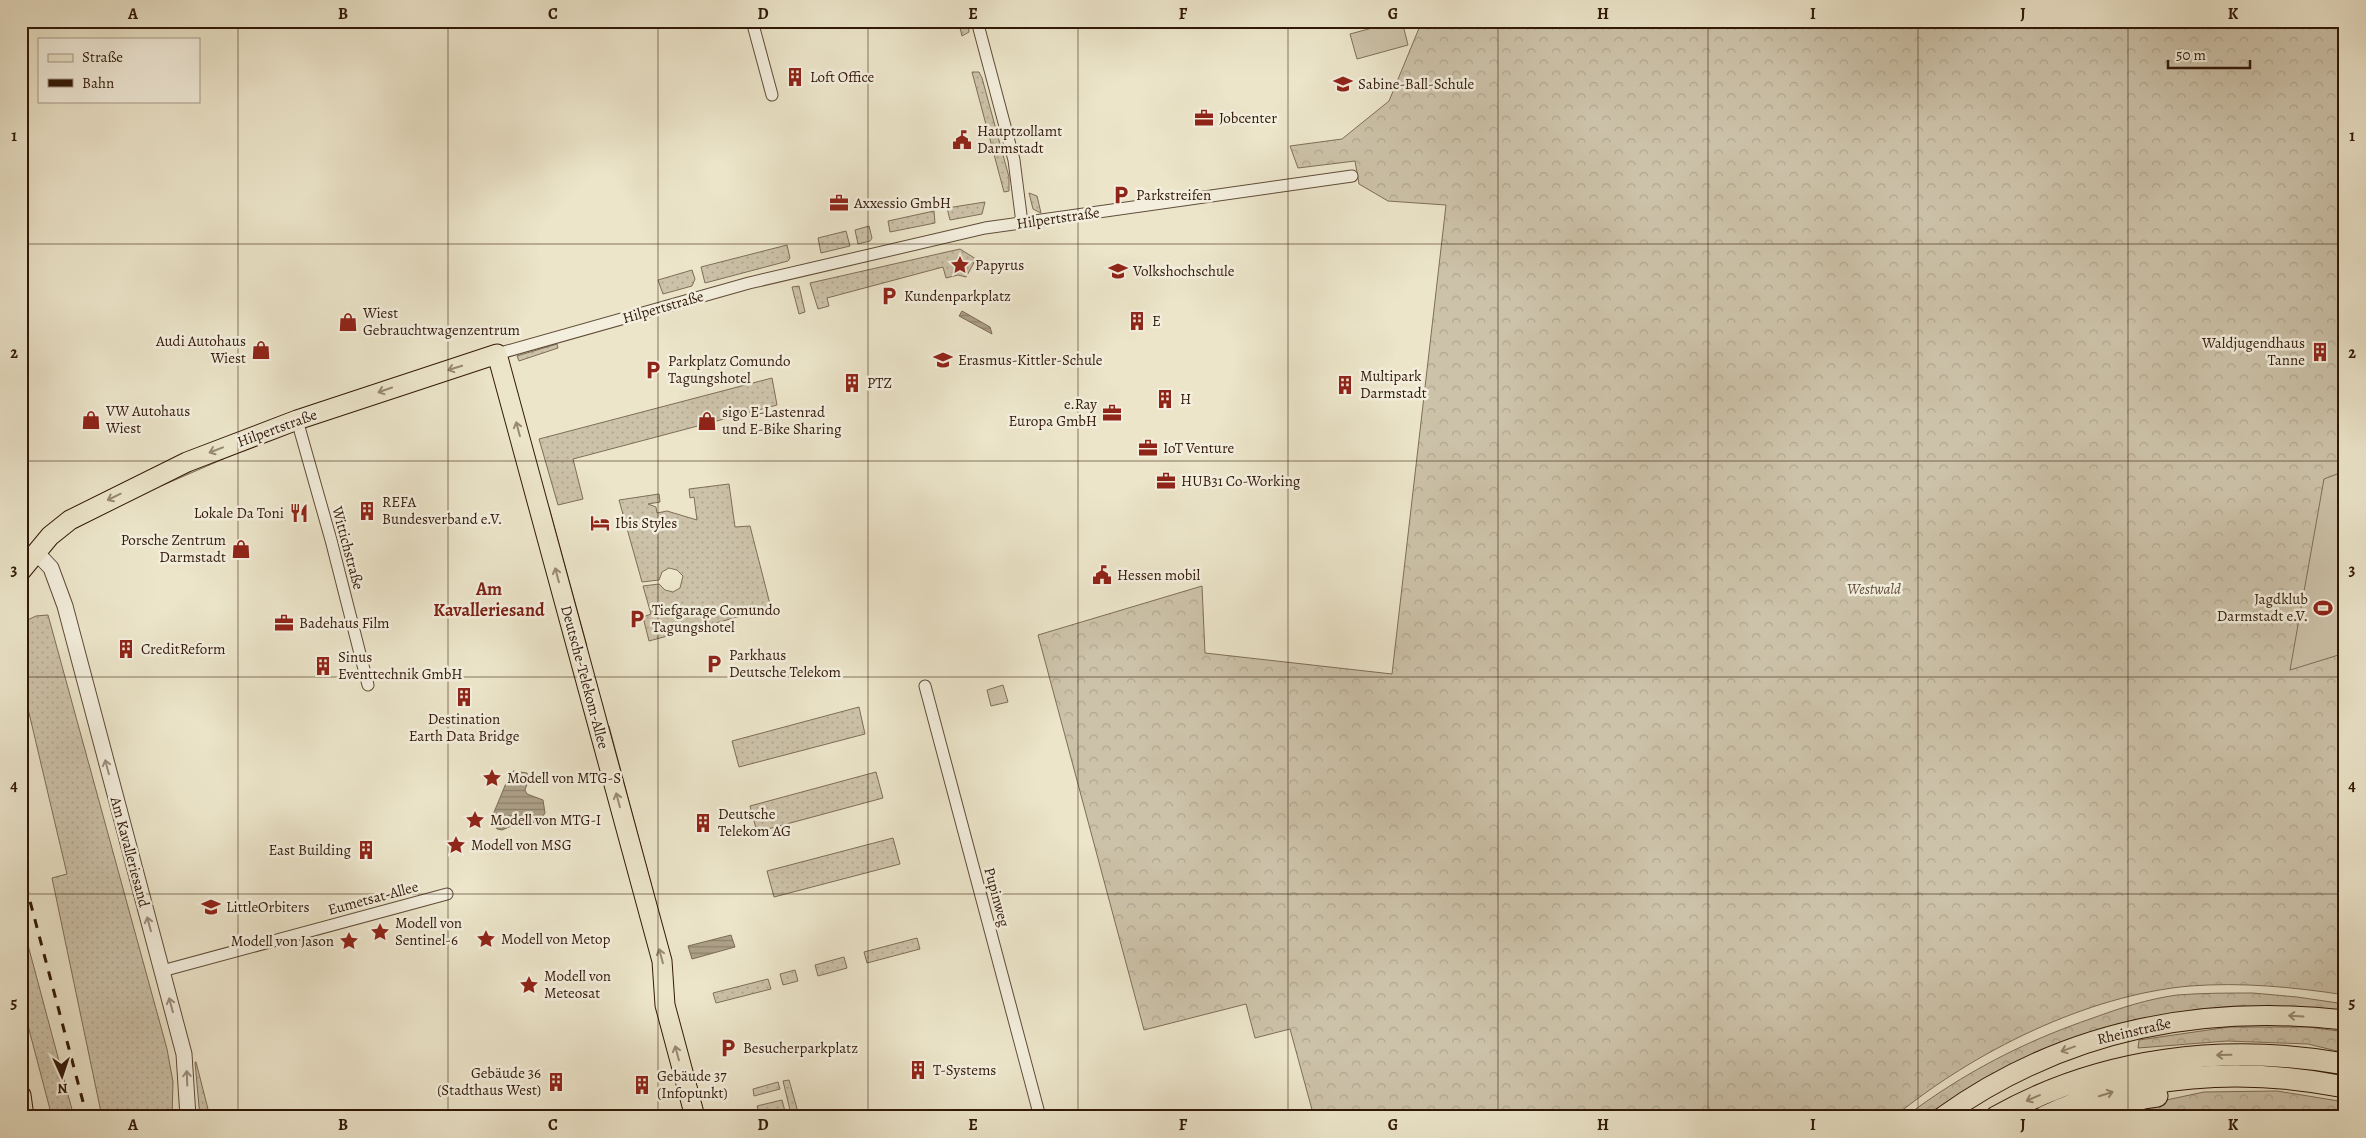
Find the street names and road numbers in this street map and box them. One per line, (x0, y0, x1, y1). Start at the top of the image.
street label: Hilpertstraße (1015, 202, 1101, 234)
street label: Hilpertstraße (620, 286, 706, 328)
street label: Hilpertstraße (234, 404, 320, 452)
street label: Wittichstraße (327, 503, 369, 592)
street label: Deutsche-Telekom-Allee (556, 603, 614, 751)
street label: Am Kavalleriesand (105, 794, 155, 910)
street label: Pupinweg (979, 865, 1015, 929)
street label: Eumetsat-Allee (326, 876, 421, 920)
street label: Rheinstraße (2095, 1013, 2173, 1049)

